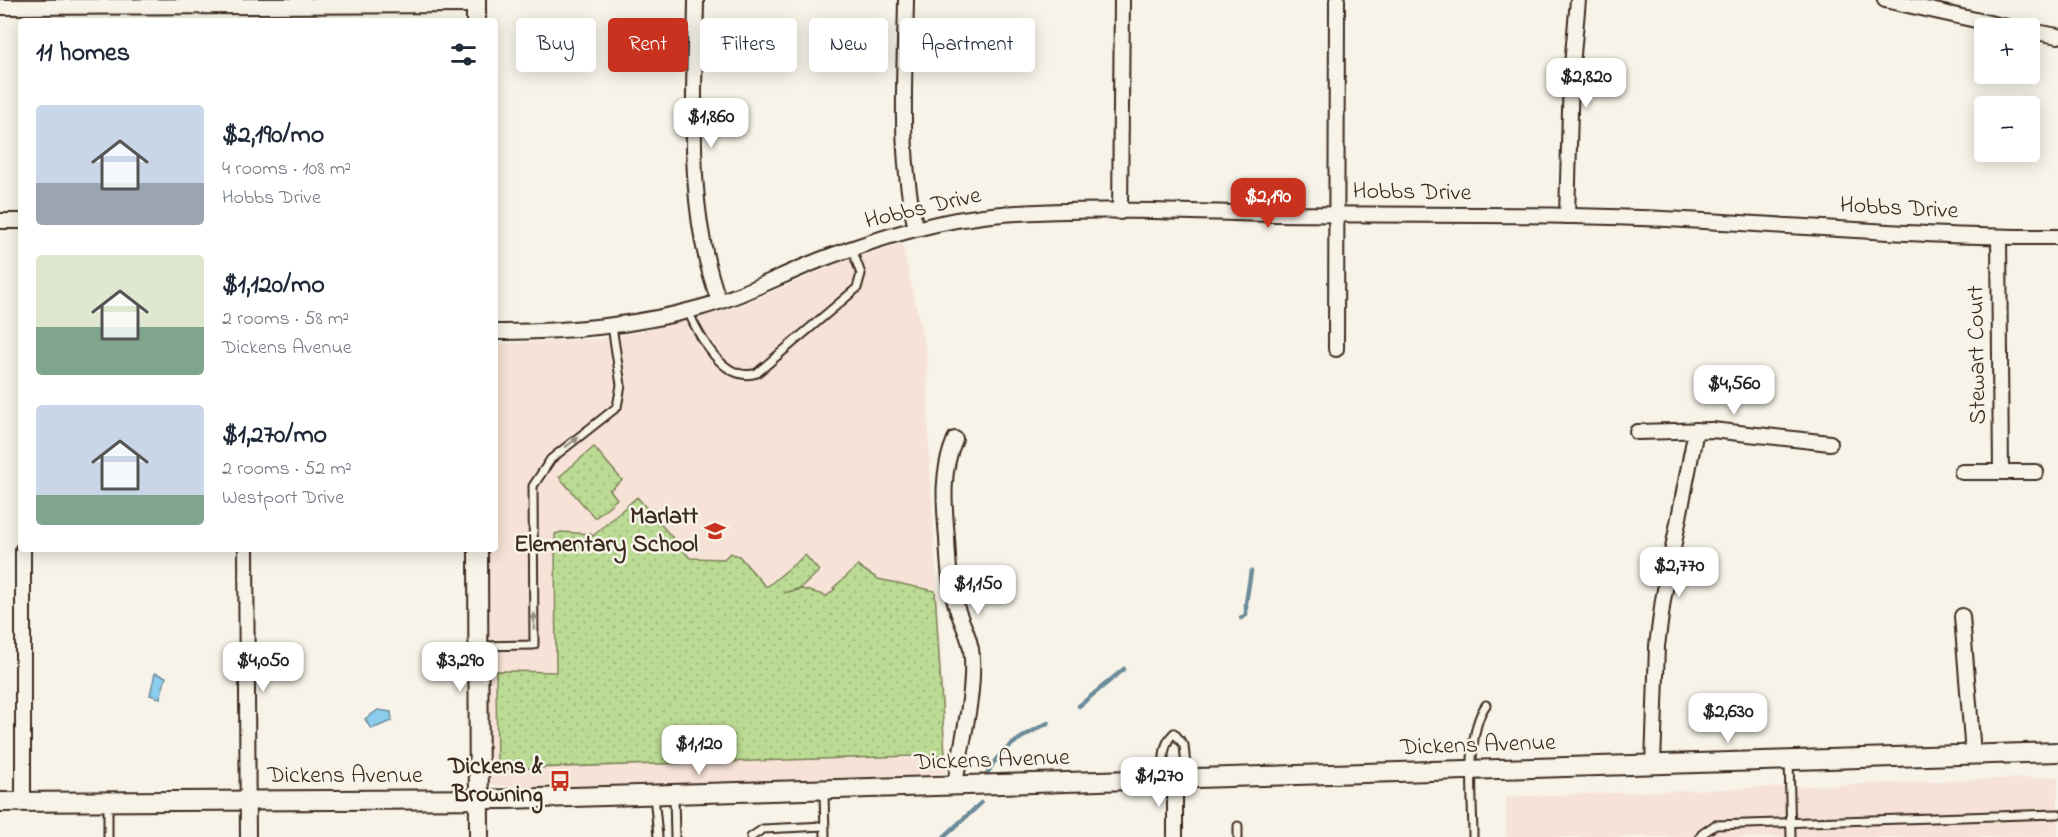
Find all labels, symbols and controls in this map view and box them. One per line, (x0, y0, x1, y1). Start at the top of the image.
chip: Buy (516, 18, 596, 72)
chip: Rent (608, 18, 688, 72)
chip: Filters (700, 18, 797, 72)
chip: New (809, 18, 888, 72)
chip: Apartment (900, 18, 1035, 72)
map controls (1974, 18, 2040, 162)
button: + (1974, 18, 2040, 84)
text: 11 homes (36, 35, 130, 73)
icon: filters (447, 38, 480, 71)
pin: $2,820 (1537, 58, 1635, 109)
text: $2,820 (1560, 63, 1612, 92)
button: − (1974, 96, 2040, 162)
pin: $1,860 (662, 98, 760, 149)
text: $1,860 (688, 103, 734, 132)
text: $2,190/mo (222, 117, 324, 155)
icon: home (84, 129, 156, 201)
text: 4 rooms · 108 m² (222, 155, 351, 184)
street label: Hobbs Drive (1352, 174, 1472, 212)
pin: $2,190 (1219, 178, 1317, 229)
street label: Hobbs Drive (861, 179, 985, 239)
text: $2,190 (1245, 183, 1291, 212)
text: Hobbs Drive (222, 184, 321, 213)
street label: Hobbs Drive (1839, 188, 1959, 230)
text: $1,120/mo (222, 267, 325, 305)
icon: home (84, 279, 156, 351)
street label: Stewart Court (1959, 285, 1997, 425)
text: 2 rooms · 58 m² (222, 305, 349, 334)
text: Dickens Avenue (222, 334, 352, 363)
pin: $4,560 (1685, 365, 1783, 416)
text: $4,560 (1708, 370, 1760, 399)
text: $1,270/mo (222, 417, 327, 455)
icon: home (84, 429, 156, 501)
one-way arrow (565, 437, 580, 449)
text: 2 rooms · 52 m² (222, 455, 352, 484)
text: Westport Drive (222, 484, 344, 513)
place label: Marlatt Elementary School (514, 500, 699, 564)
school or university icon: Marlatt Elementary School (703, 519, 727, 543)
pin: $2,770 (1630, 547, 1728, 598)
text: $2,770 (1654, 552, 1704, 581)
pin: $1,150 (929, 565, 1027, 616)
text: $1,150 (954, 570, 1002, 599)
one-way arrow (529, 612, 539, 631)
pin: $4,050 (214, 642, 312, 693)
pin: $3,290 (411, 642, 509, 693)
text: $4,050 (237, 647, 289, 676)
text: $3,290 (436, 647, 484, 676)
pin: $2,630 (1679, 693, 1777, 744)
text: $2,630 (1702, 698, 1754, 727)
pin: $1,120 (650, 725, 748, 776)
street label: Dickens Avenue (1399, 726, 1557, 766)
text: $1,120 (676, 730, 722, 759)
street label: Dickens Avenue (913, 741, 1071, 781)
place label: Dickens & Browning (447, 750, 543, 814)
pin: $1,270 (1110, 757, 1208, 808)
street label: Dickens Avenue (266, 759, 423, 794)
text: $1,270 (1135, 762, 1183, 791)
bus stop icon: Dickens & Browning (548, 769, 572, 793)

